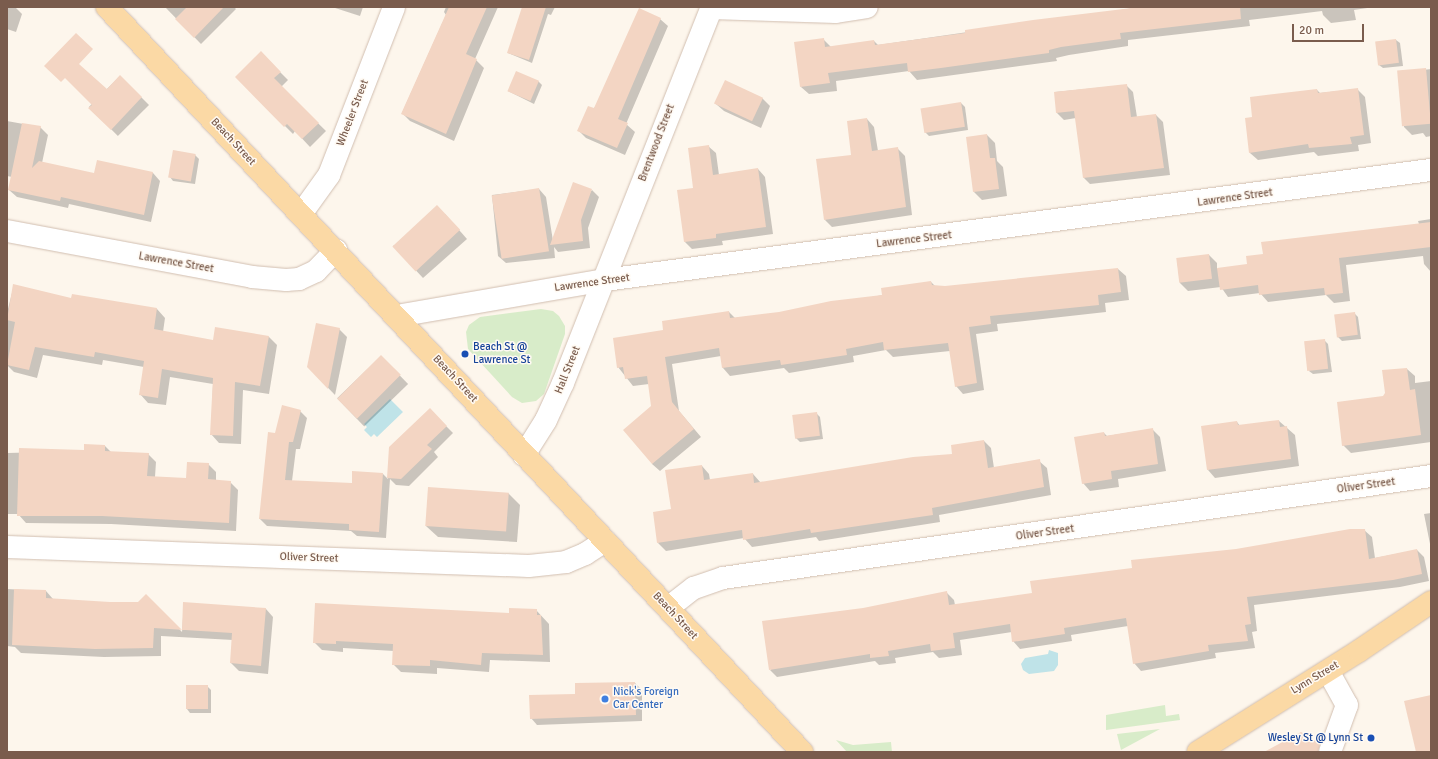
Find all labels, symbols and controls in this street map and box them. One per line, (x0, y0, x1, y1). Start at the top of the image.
scale bar (1294, 16, 1366, 42)
text: 20 m (1299, 23, 1324, 38)
street label: Wheeler Street (334, 78, 372, 148)
street label: Brentwood Street (636, 102, 678, 184)
street label: Beach Street (208, 116, 258, 168)
street label: Lawrence Street (1196, 186, 1274, 210)
street label: Lawrence Street (875, 229, 953, 251)
street label: Lawrence Street (137, 250, 215, 276)
street label: Lawrence Street (553, 271, 631, 295)
place label: Beach St @ Lawrence St (473, 341, 530, 367)
street label: Hall Street (552, 344, 584, 396)
marker: Beach St @ Lawrence St (460, 349, 470, 359)
street label: Beach Street (430, 353, 480, 405)
street label: Oliver Street (1336, 475, 1396, 497)
street label: Oliver Street (1015, 522, 1075, 544)
street label: Oliver Street (279, 550, 339, 566)
street label: Beach Street (650, 590, 700, 642)
street label: Lynn Street (1289, 659, 1341, 697)
place label: Nick's Foreign Car Center (613, 686, 679, 712)
marker: Nick's Foreign Car Center (600, 694, 610, 704)
place label: Wesley St @ Lynn St (1268, 731, 1363, 745)
marker: Wesley St @ Lynn St (1366, 733, 1376, 743)

